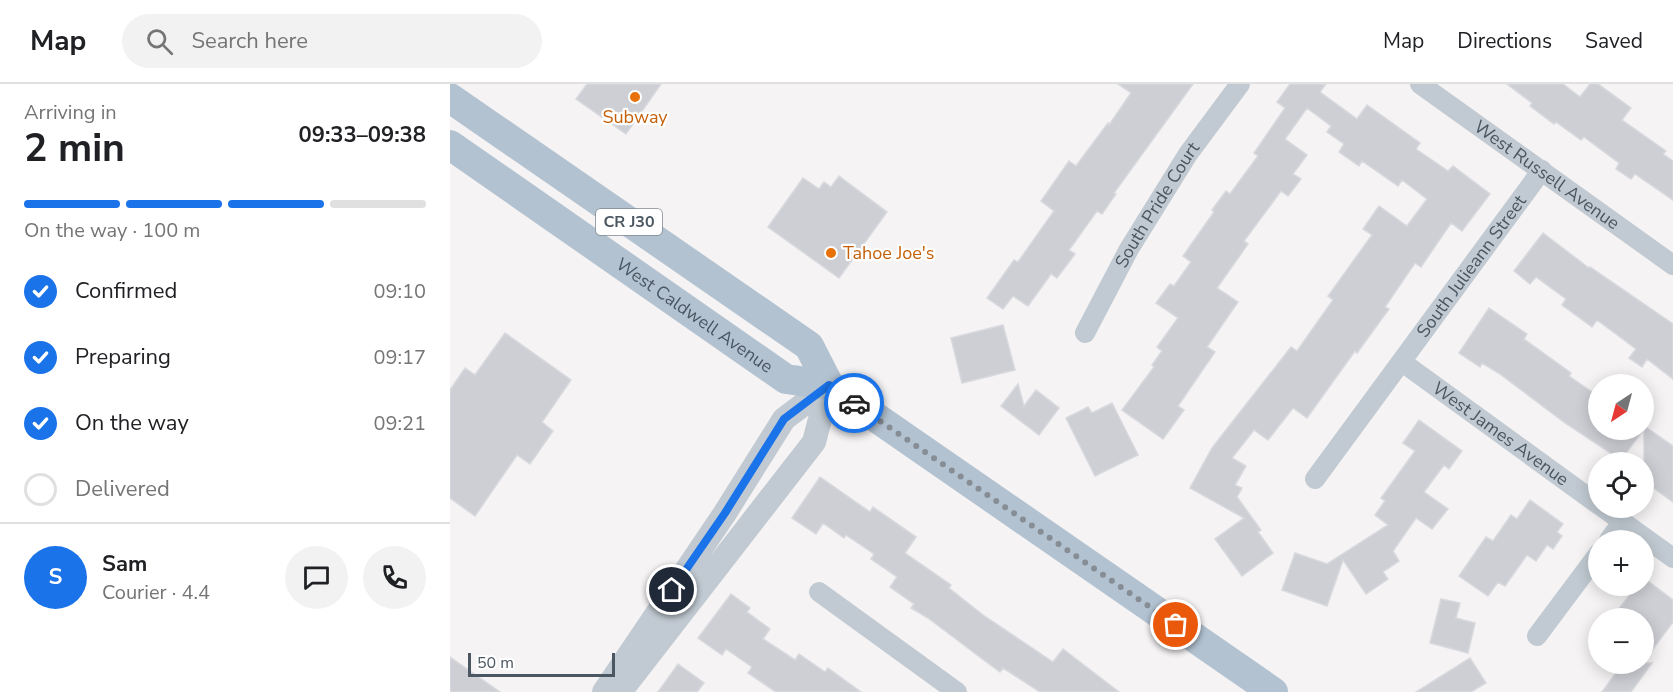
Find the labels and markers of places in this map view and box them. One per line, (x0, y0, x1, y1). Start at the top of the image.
marker: Subway (628, 90, 642, 104)
place label: Subway (602, 105, 668, 129)
place label: Tahoe Joe's (843, 241, 935, 265)
marker: Tahoe Joe's (824, 246, 838, 260)
pin (646, 564, 697, 615)
pin (1150, 599, 1201, 650)

